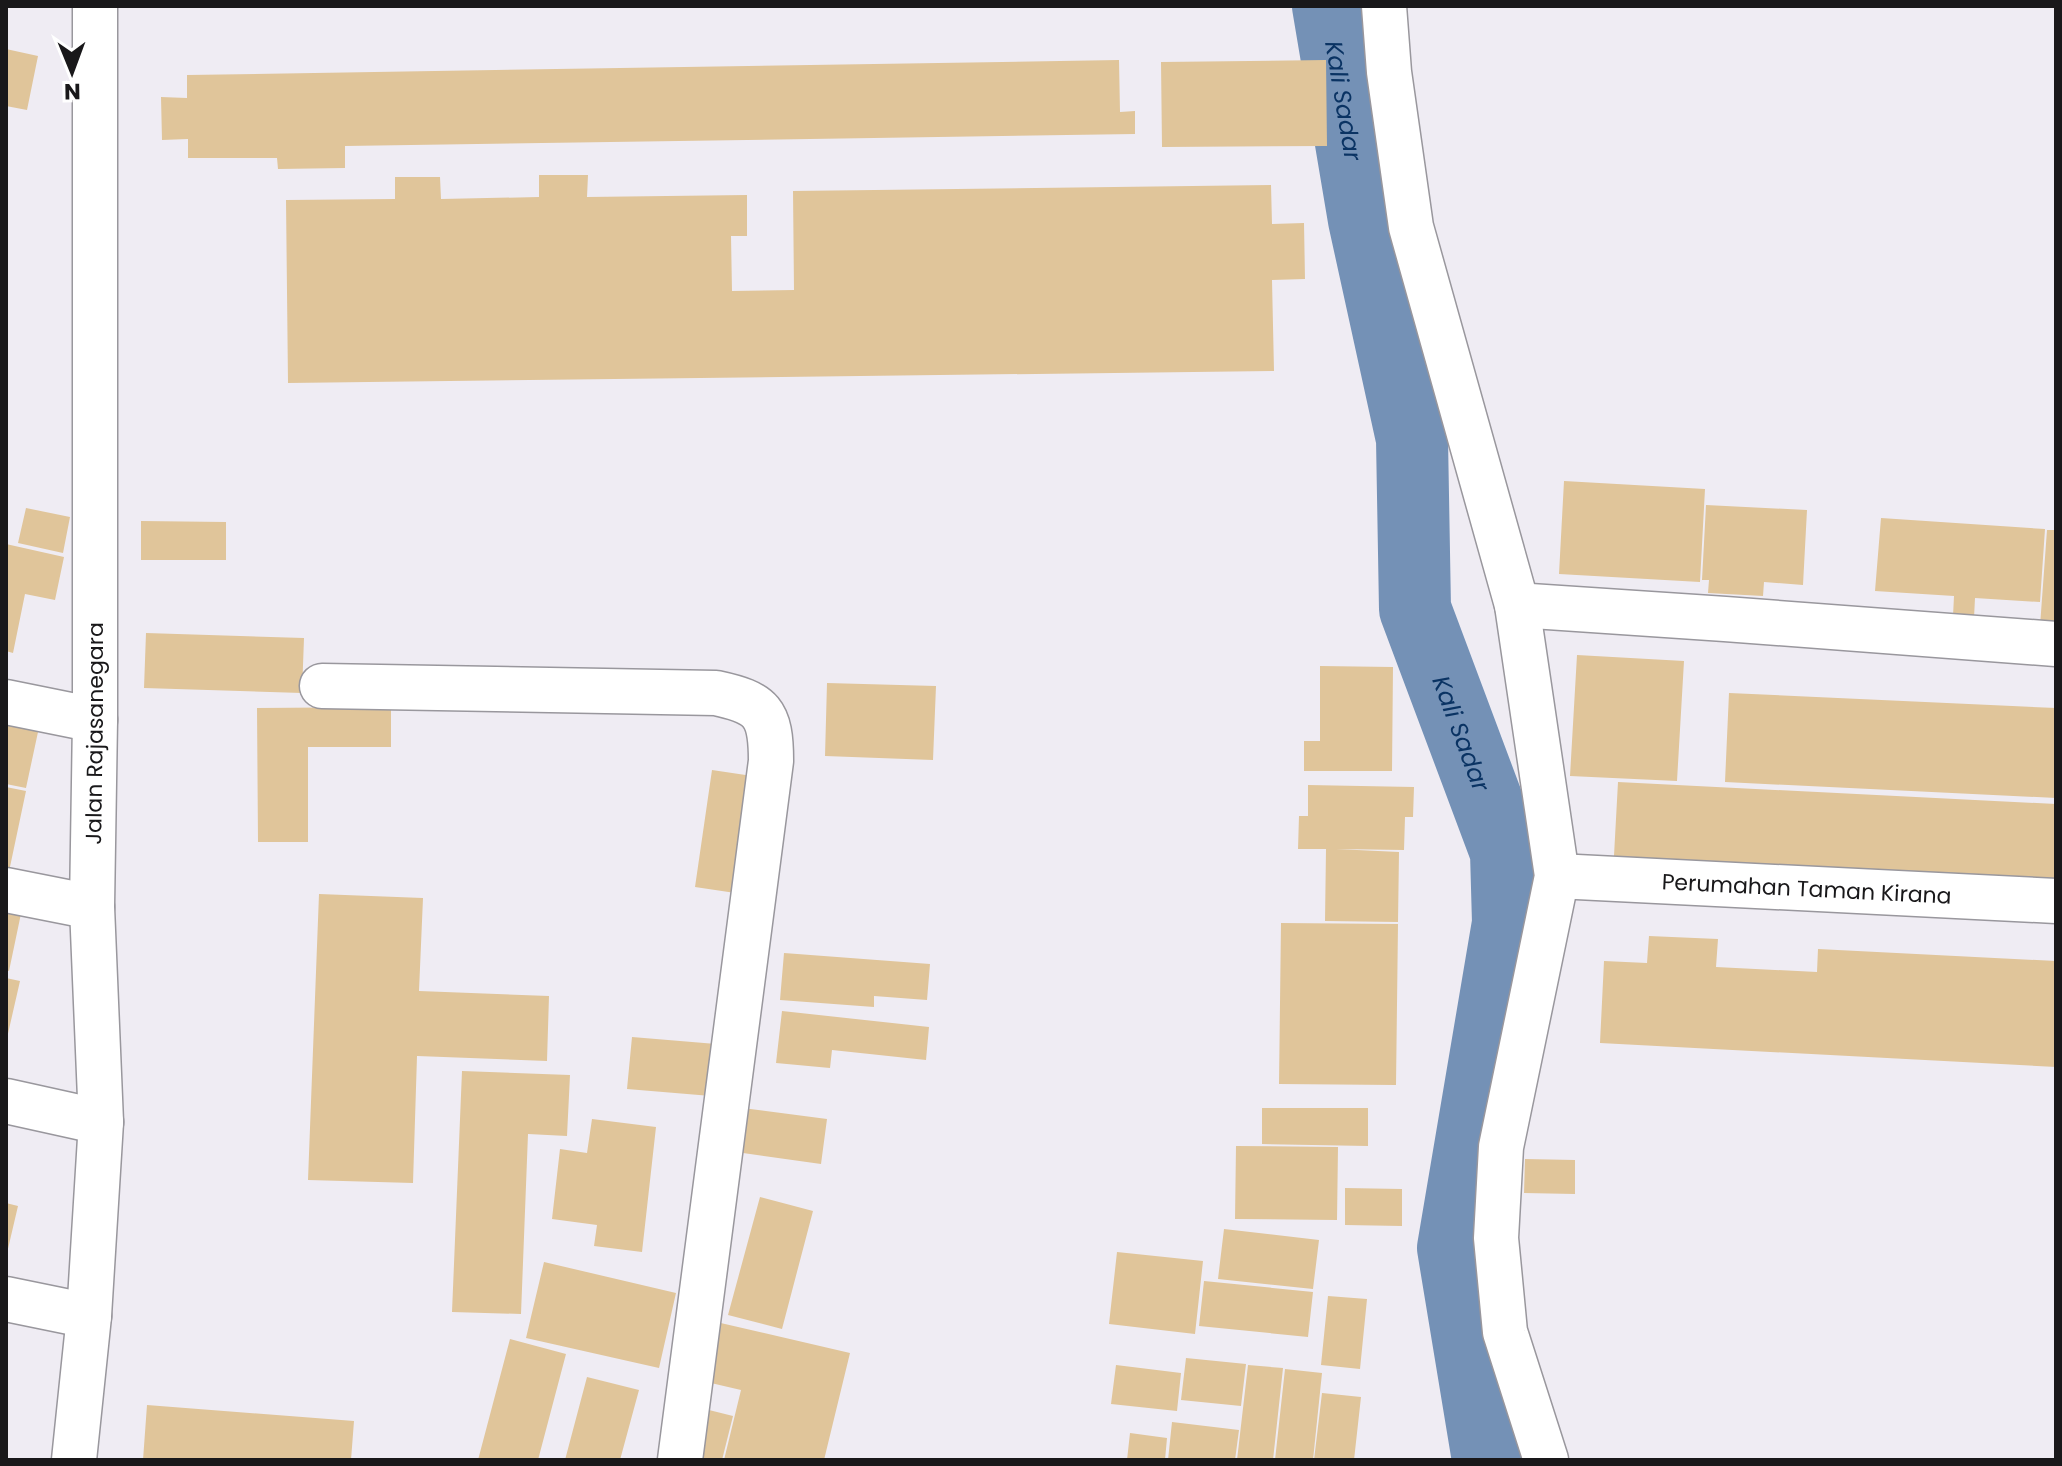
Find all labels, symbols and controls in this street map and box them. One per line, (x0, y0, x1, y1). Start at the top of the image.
north arrow (32, 32, 112, 112)
water label: Kali Sadar (1318, 38, 1370, 164)
text: N (64, 76, 81, 107)
street label: Jalan Rajasanegara (78, 622, 111, 845)
water label: Kali Sadar (1425, 671, 1499, 797)
street label: Perumahan Taman Kirana (1661, 866, 1952, 911)

